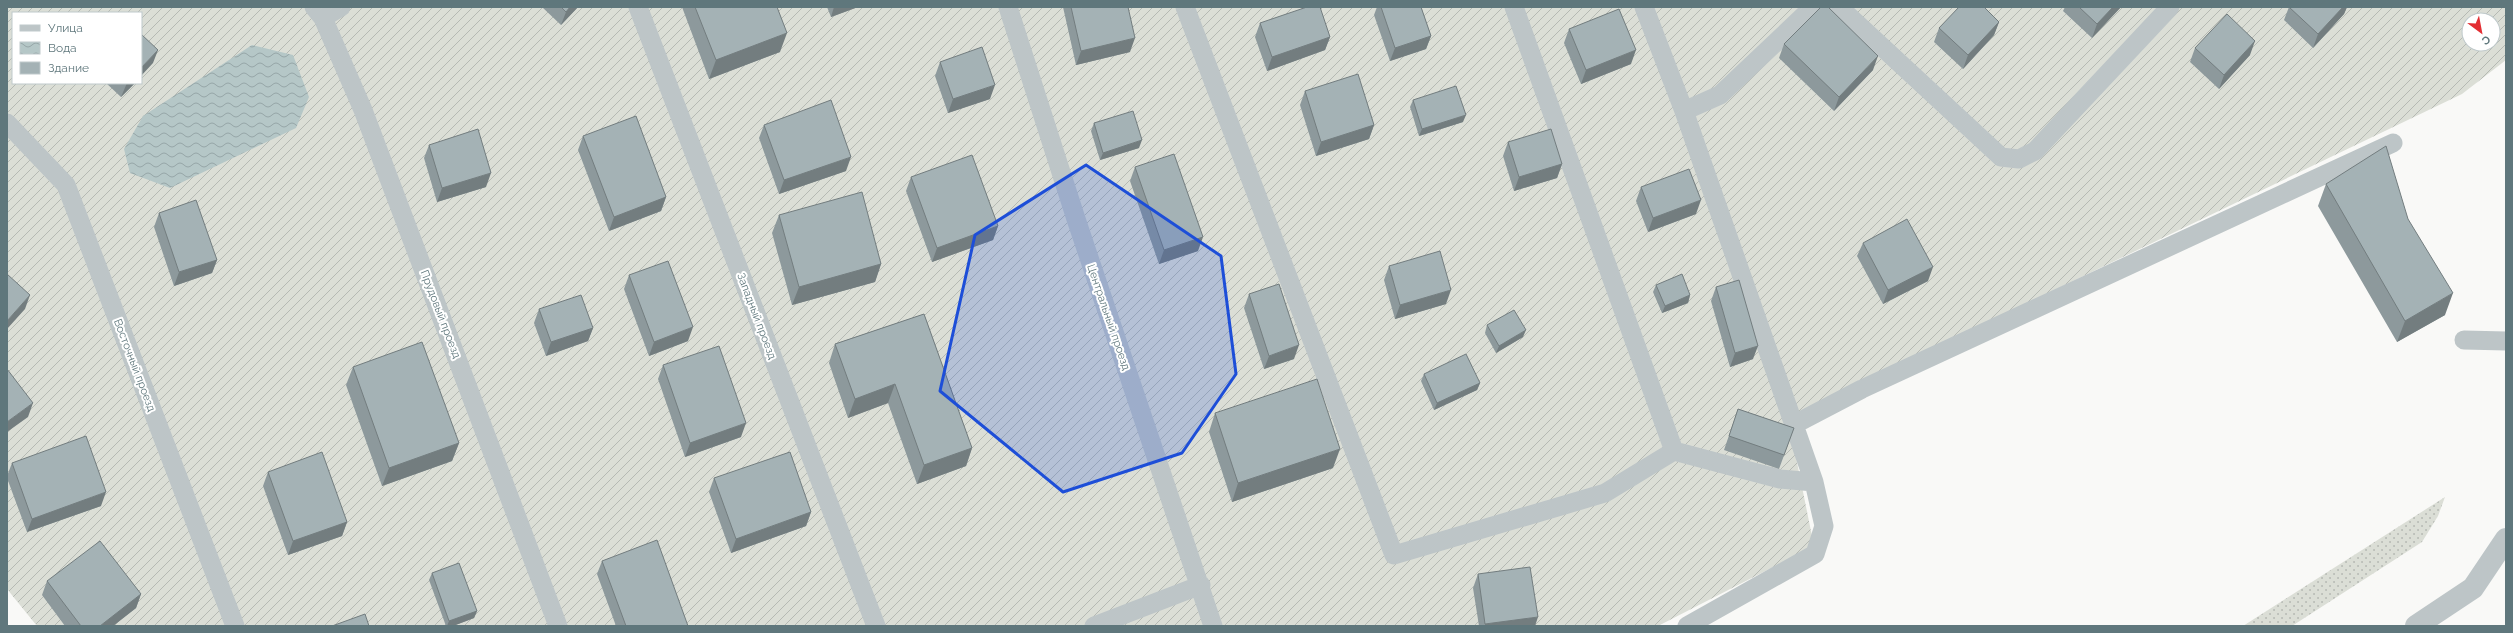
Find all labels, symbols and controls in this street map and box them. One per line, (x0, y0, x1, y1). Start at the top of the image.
legend (12, 12, 142, 84)
north arrow (2461, 12, 2501, 52)
text: Улица (48, 21, 83, 35)
text: С (2479, 33, 2493, 48)
text: Вода (48, 41, 77, 55)
text: Здание (48, 61, 89, 75)
street label: Центральный проезд (1084, 262, 1133, 372)
street label: Прудовый проезд (418, 268, 464, 361)
street label: Западный проезд (734, 271, 779, 362)
street label: Восточный проезд (111, 317, 158, 414)

